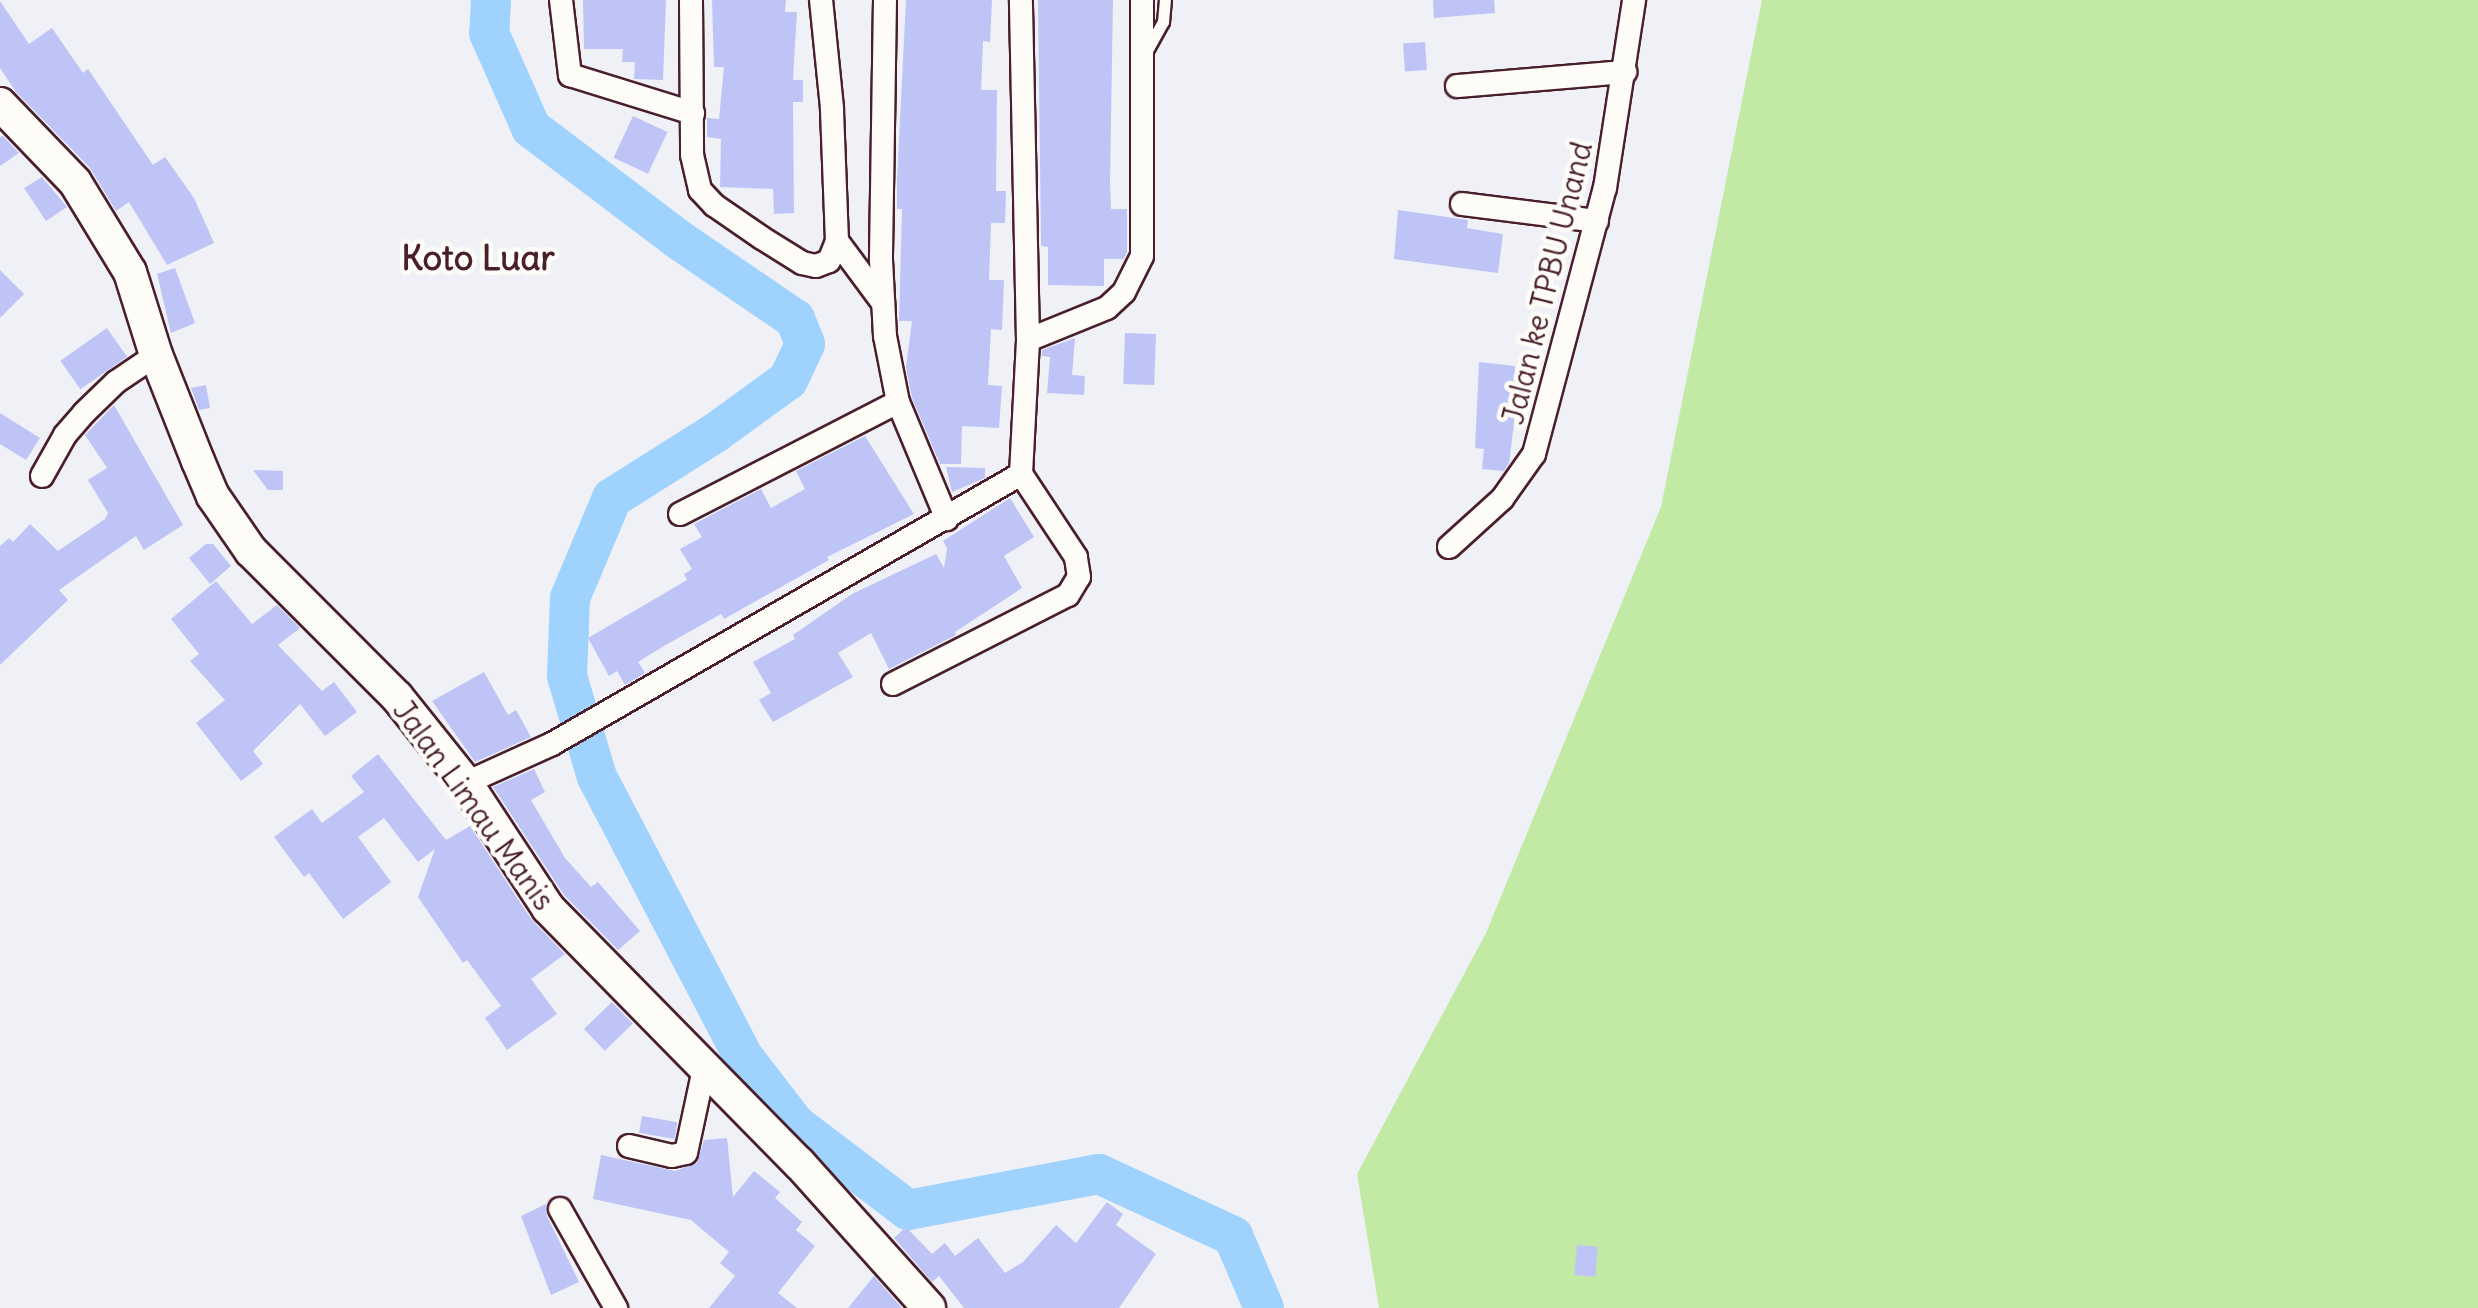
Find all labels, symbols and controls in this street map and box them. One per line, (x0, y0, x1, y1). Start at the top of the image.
street label: Jalan ke TPBU Unand (1494, 138, 1600, 428)
district label: Koto Luar (401, 236, 555, 278)
street label: Jalan Limau Manis (386, 693, 562, 917)

